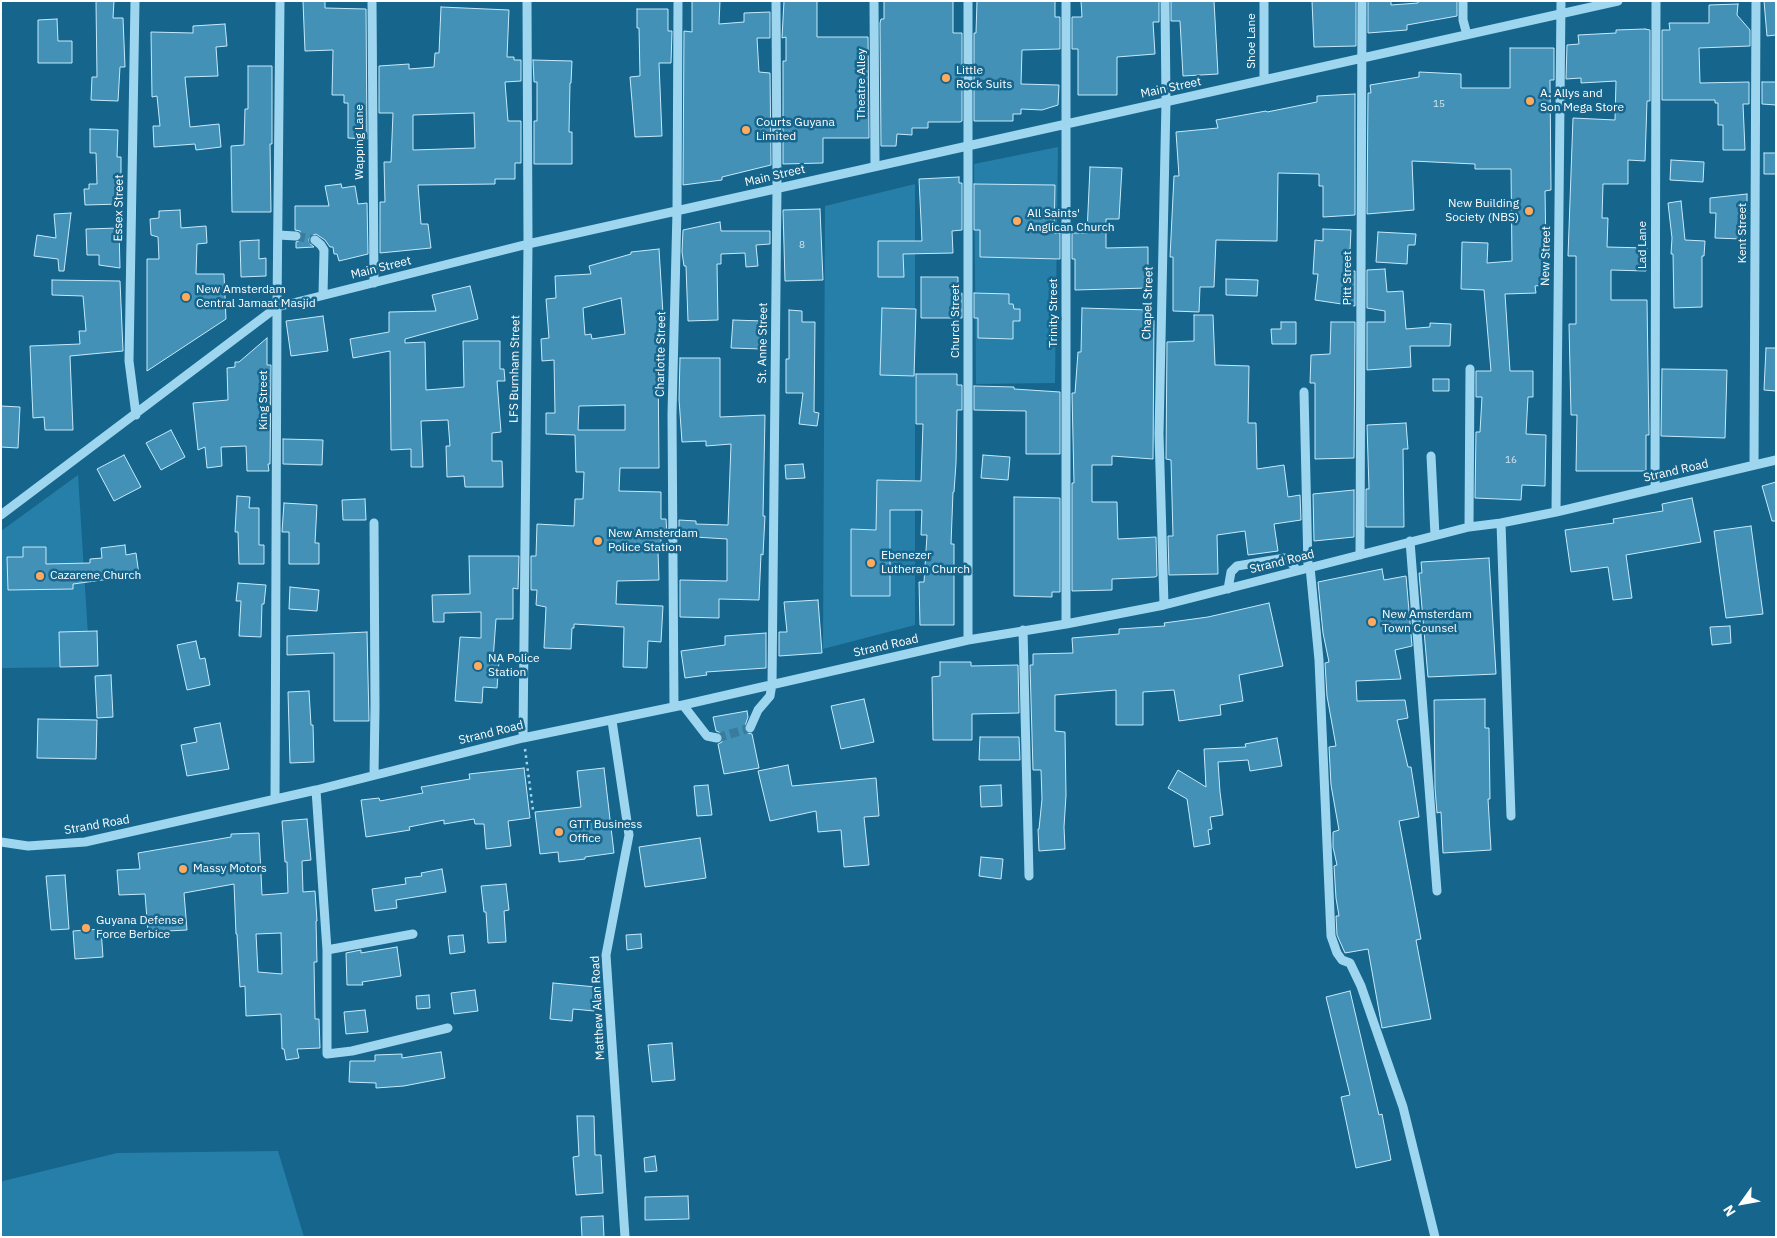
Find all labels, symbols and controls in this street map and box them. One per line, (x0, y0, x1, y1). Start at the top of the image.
street label: Shoe Lane (1245, 13, 1259, 69)
street label: Theatre Alley (855, 48, 869, 120)
place label: Little Rock Suits (956, 64, 1012, 92)
marker: Little Rock Suits (940, 72, 952, 84)
street label: Main Street (1139, 75, 1203, 101)
place label: A. Allys and Son Mega Store (1540, 87, 1624, 115)
marker: A. Allys and Son Mega Store (1524, 95, 1536, 107)
house number: 15 (1433, 98, 1445, 110)
street label: Wapping Lane (353, 104, 367, 180)
place label: Courts Guyana Limited (756, 116, 835, 144)
marker: Courts Guyana Limited (740, 124, 752, 136)
street label: Main Street (743, 162, 807, 190)
street label: Essex Street (111, 174, 127, 242)
place label: New Building Society (NBS) (1445, 197, 1519, 225)
street label: Kent Street (1736, 203, 1750, 263)
marker: New Building Society (NBS) (1523, 205, 1535, 217)
place label: All Saints' Anglican Church (1027, 207, 1114, 235)
marker: All Saints' Anglican Church (1011, 215, 1023, 227)
street label: Lad Lane (1636, 221, 1650, 269)
street label: New Street (1538, 226, 1554, 286)
house number: 8 (799, 239, 805, 251)
street label: Pitt Street (1341, 251, 1355, 305)
street label: Main Street (349, 254, 413, 282)
street label: Chapel Street (1140, 266, 1156, 340)
street label: Trinity Street (1047, 278, 1061, 348)
place label: New Amsterdam Central Jamaat Masjid (196, 283, 316, 311)
street label: Church Street (949, 284, 963, 358)
marker: New Amsterdam Central Jamaat Masjid (180, 291, 192, 303)
street label: St. Anne Street (755, 302, 771, 384)
street label: Charlotte Street (653, 311, 669, 397)
street label: LFS Burnham Street (507, 315, 523, 423)
street label: King Street (257, 370, 271, 430)
house number: 16 (1505, 454, 1517, 466)
street label: Strand Road (1642, 457, 1710, 485)
place label: New Amsterdam Police Station (608, 527, 698, 555)
marker: New Amsterdam Police Station (592, 535, 604, 547)
street label: Strand Road (1248, 547, 1316, 577)
place label: Ebenezer Lutheran Church (881, 549, 970, 577)
marker: Ebenezer Lutheran Church (865, 557, 877, 569)
place label: Cazarene Church (50, 569, 141, 583)
marker: Cazarene Church (34, 570, 46, 582)
place label: New Amsterdam Town Counsel (1382, 608, 1472, 636)
marker: New Amsterdam Town Counsel (1366, 616, 1378, 628)
street label: Strand Road (852, 632, 920, 660)
place label: NA Police Station (488, 652, 540, 680)
marker: NA Police Station (472, 660, 484, 672)
street label: Strand Road (457, 718, 525, 748)
street label: Strand Road (63, 812, 131, 838)
place label: GTT Business Office (569, 818, 642, 846)
marker: GTT Business Office (553, 826, 565, 838)
place label: Massy Motors (193, 862, 267, 876)
marker: Massy Motors (177, 863, 189, 875)
place label: Guyana Defense Force Berbice (96, 914, 184, 942)
marker: Guyana Defense Force Berbice (80, 922, 92, 934)
street label: Matthew Alan Road (588, 955, 608, 1061)
north arrow (1717, 1178, 1767, 1228)
text: N (1719, 1202, 1740, 1220)

